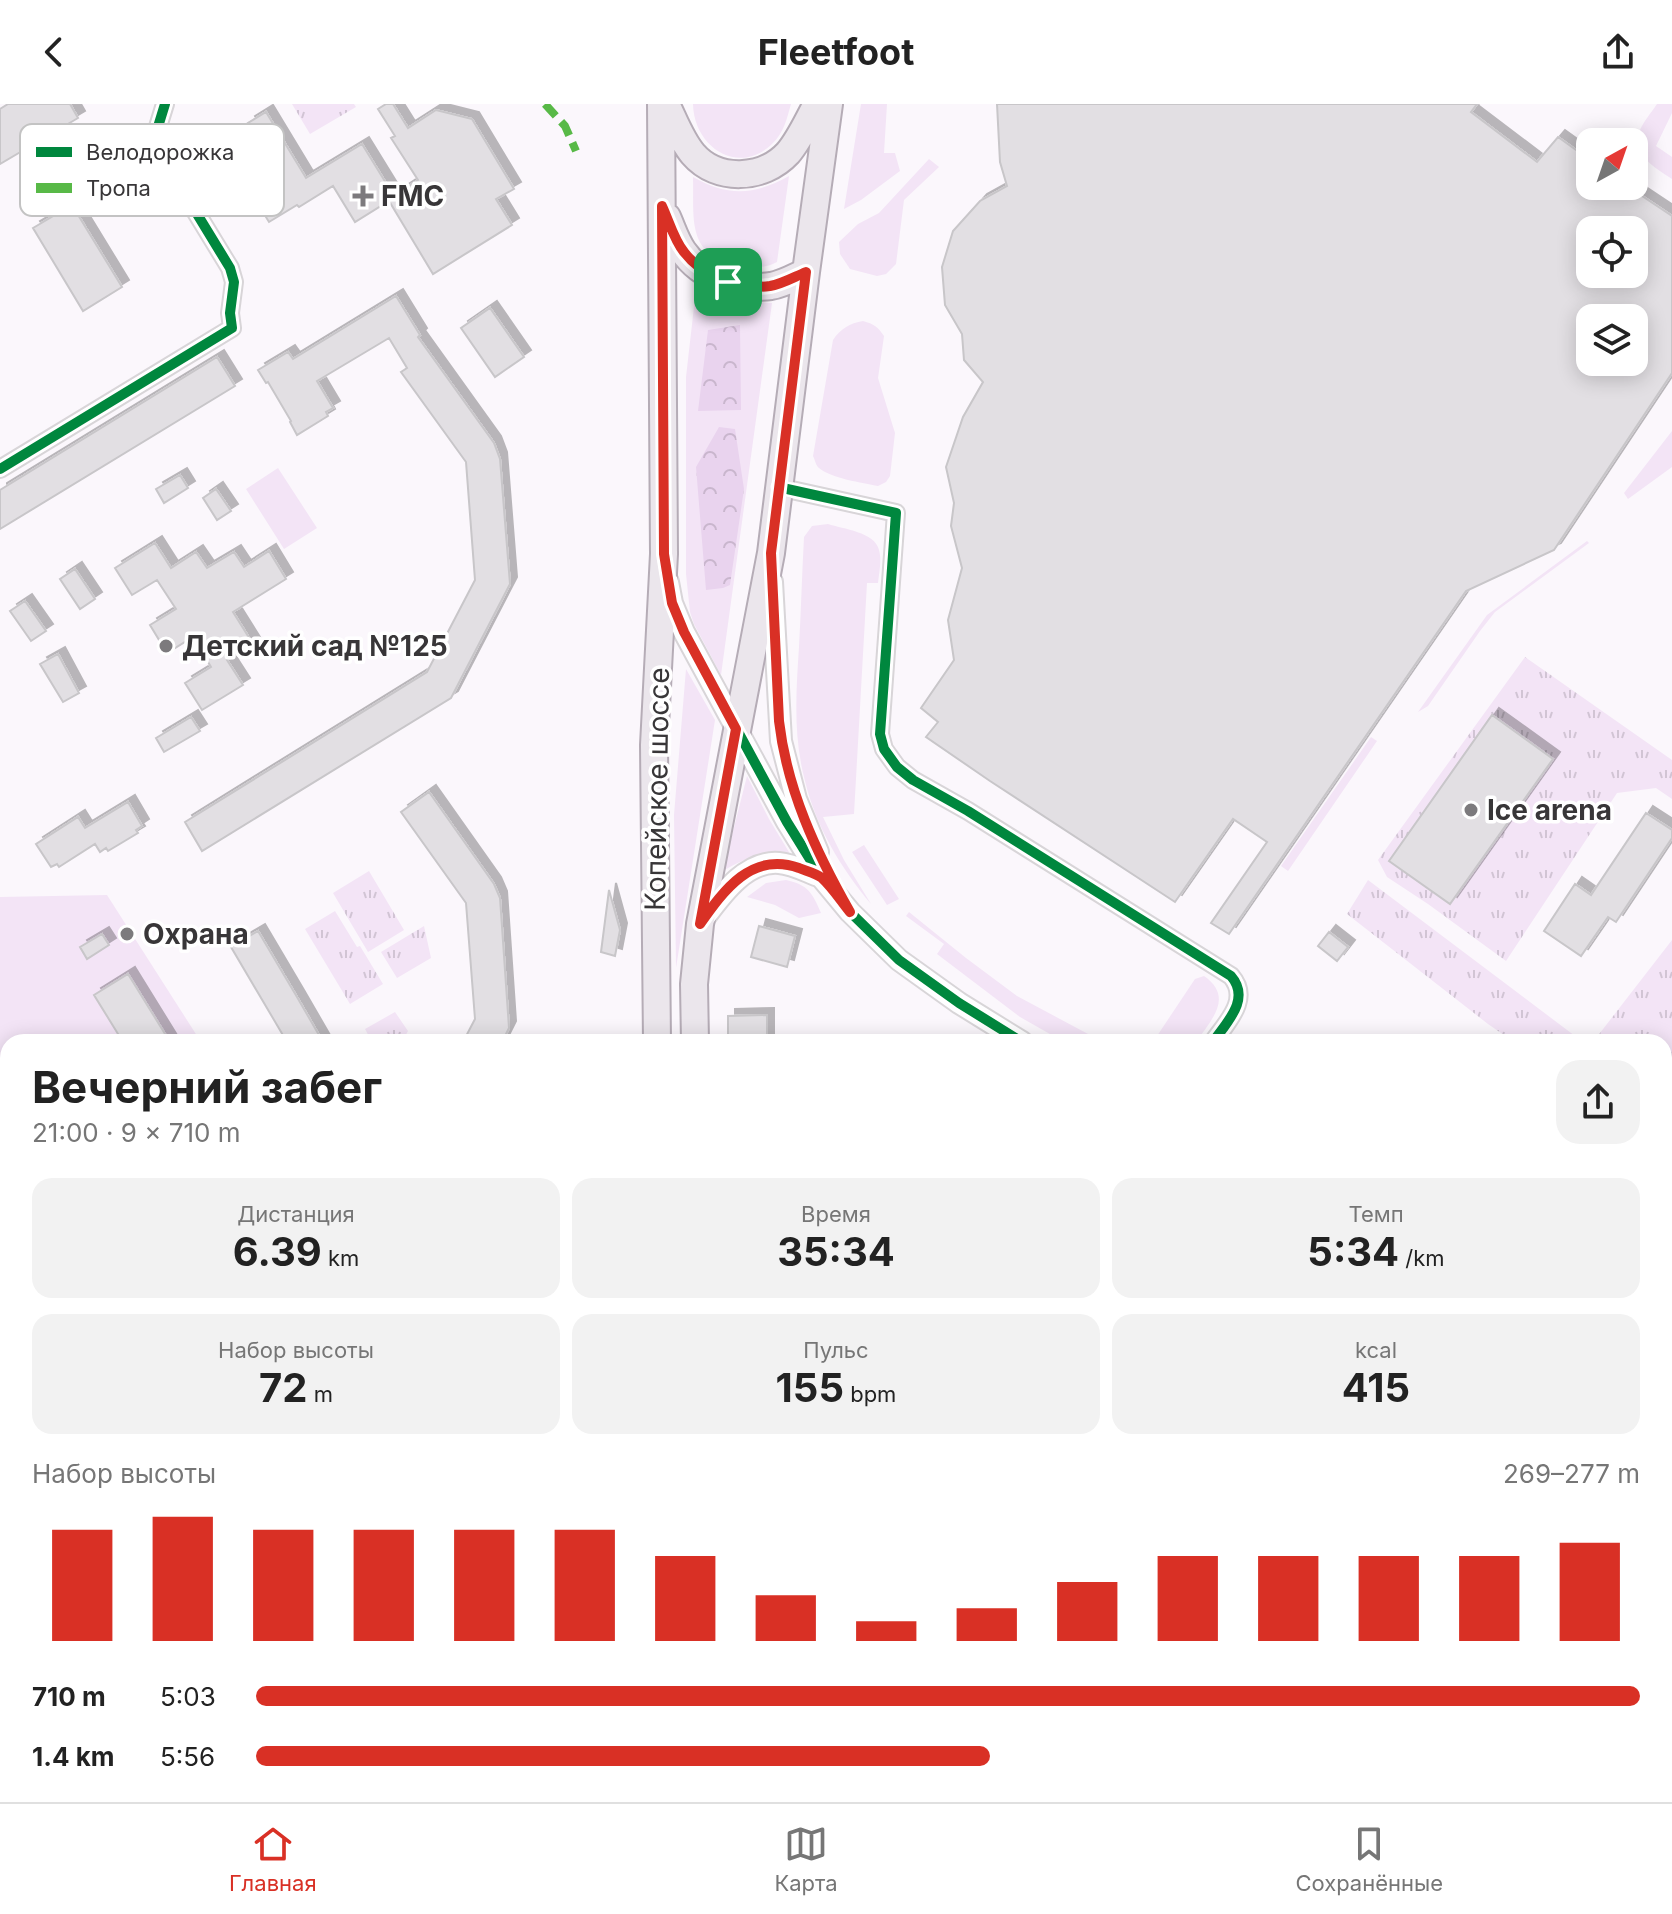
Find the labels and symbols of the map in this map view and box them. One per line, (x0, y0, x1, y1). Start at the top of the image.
legend (20, 124, 284, 216)
north arrow (1576, 128, 1648, 200)
text: Велодорожка (86, 139, 234, 165)
text: Тропа (86, 175, 151, 201)
place label: FMC (381, 179, 444, 213)
marker: FMC (352, 185, 374, 207)
pin (694, 248, 762, 316)
place label: Детский сад №125 (182, 629, 448, 663)
marker: Детский сад №125 (157, 637, 175, 655)
street label: Копейское шоссе (638, 667, 676, 911)
place label: Ice arena (1487, 793, 1612, 827)
marker: Ice arena (1462, 801, 1480, 819)
place label: Охрана (143, 917, 249, 951)
marker: Охрана (118, 925, 136, 943)

